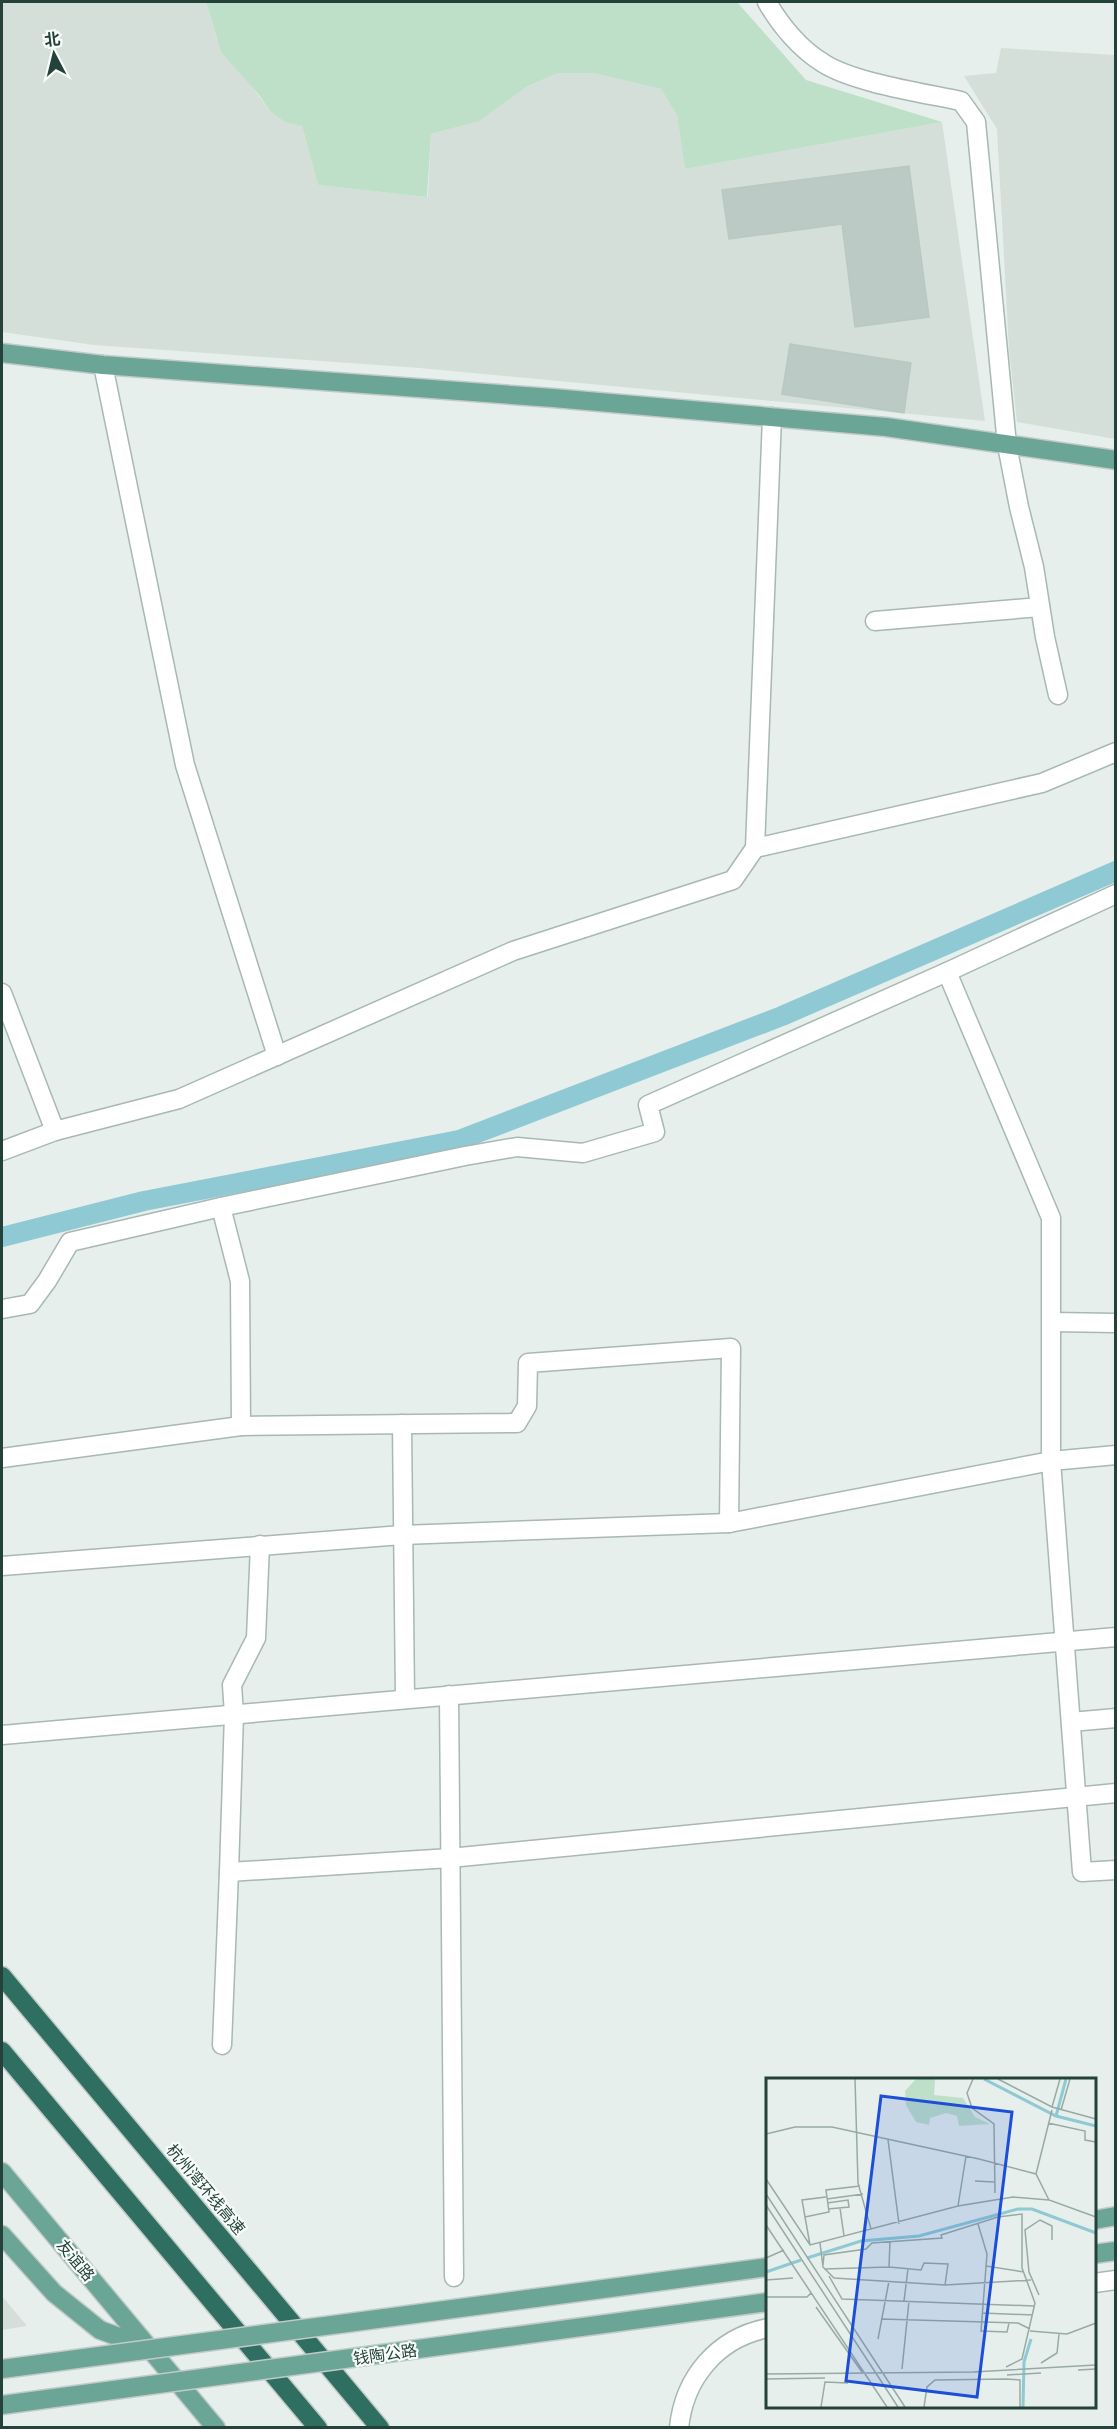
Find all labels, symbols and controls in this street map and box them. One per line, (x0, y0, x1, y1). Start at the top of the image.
north arrow (24, 24, 84, 84)
text: 北 (43, 29, 61, 50)
inset map (766, 2078, 1096, 2408)
street label: 杭州湾环线高速 (162, 2140, 249, 2238)
street label: 友谊路 (53, 2236, 98, 2285)
street label: 钱陶公路 (352, 2341, 418, 2368)

